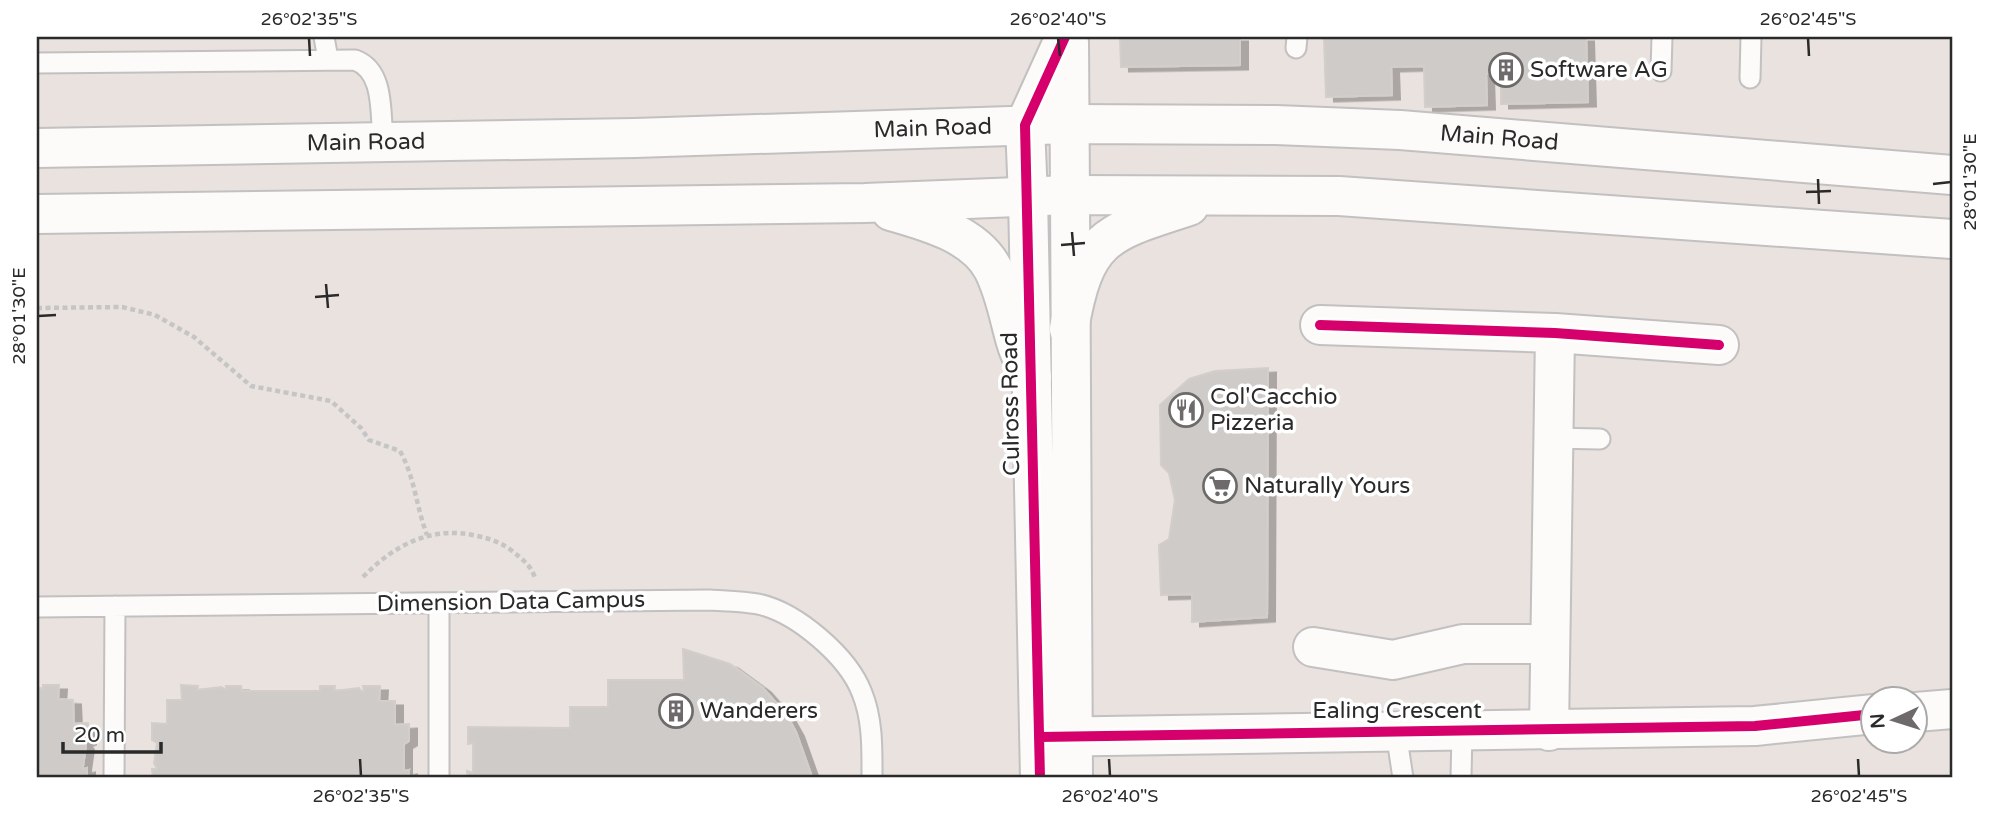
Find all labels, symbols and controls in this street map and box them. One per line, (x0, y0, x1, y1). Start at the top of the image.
text: 26°02'35"S (261, 8, 357, 30)
text: 26°02'40"S (1010, 8, 1106, 30)
text: 26°02'45"S (1760, 8, 1856, 30)
building icon: Software AG (1487, 51, 1525, 89)
place label: Software AG (1530, 56, 1668, 84)
street label: Main Road (873, 113, 993, 144)
street label: Main Road (1439, 119, 1560, 157)
street label: Main Road (306, 128, 426, 157)
text: 28°01'30"E (1959, 133, 1981, 231)
text: 28°01'30"E (8, 267, 30, 365)
street label: Culross Road (996, 332, 1026, 476)
place label: Col'Cacchio Pizzeria (1210, 383, 1338, 437)
restaurant icon: Col'Cacchio Pizzeria (1167, 391, 1205, 429)
supermarket icon: Naturally Yours (1201, 467, 1239, 505)
place label: Naturally Yours (1244, 472, 1410, 500)
street label: Dimension Data Campus (376, 586, 646, 618)
north arrow (1860, 686, 1930, 756)
building icon: Wanderers (657, 692, 695, 730)
place label: Wanderers (700, 697, 818, 725)
street label: Ealing Crescent (1312, 697, 1482, 725)
scale bar (63, 710, 161, 754)
text: N (1867, 713, 1890, 729)
text: 20 m (74, 723, 125, 748)
text: 26°02'35"S (313, 785, 409, 807)
text: 26°02'40"S (1062, 785, 1158, 807)
text: 26°02'45"S (1811, 785, 1907, 807)

